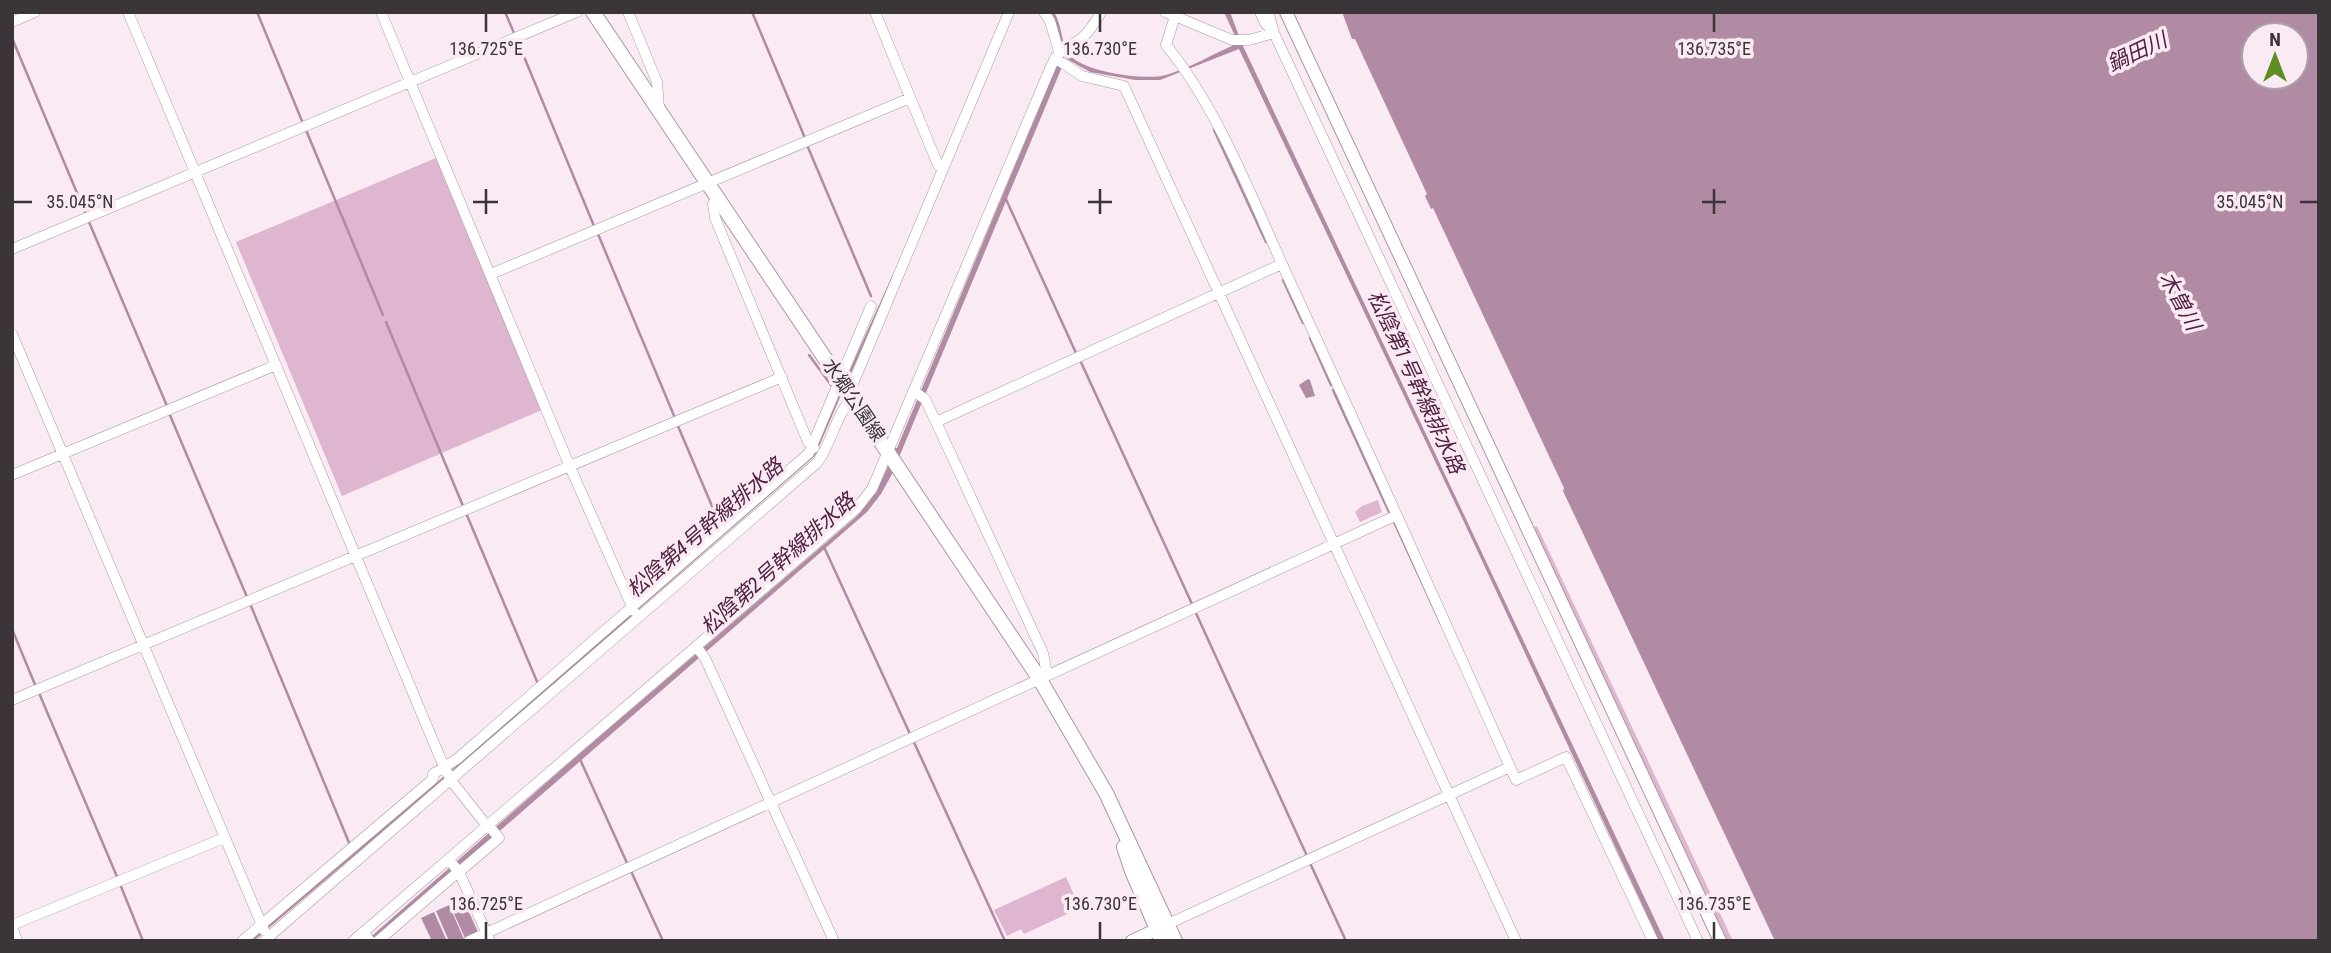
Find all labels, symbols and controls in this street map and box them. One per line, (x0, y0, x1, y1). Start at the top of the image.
north arrow (2240, 21, 2310, 91)
water label: 鍋田川 (2103, 27, 2172, 76)
text: N (2269, 28, 2281, 51)
text: 136.725°E (449, 38, 523, 59)
text: 136.730°E (1063, 38, 1137, 59)
text: 136.735°E (1677, 38, 1751, 59)
text: 35.045°N (46, 191, 114, 212)
text: 35.045°N (2216, 191, 2284, 212)
water label: 木曽川 (2155, 268, 2206, 336)
water label: 松陰第1号幹線排水路 (1363, 287, 1470, 479)
street label: 水郷公園線 (818, 354, 890, 446)
water label: 松陰第4号幹線排水路 (622, 452, 789, 602)
water label: 松陰第2号幹線排水路 (696, 487, 861, 640)
text: 136.725°E (449, 893, 523, 914)
text: 136.730°E (1063, 893, 1137, 914)
text: 136.735°E (1677, 893, 1751, 914)

